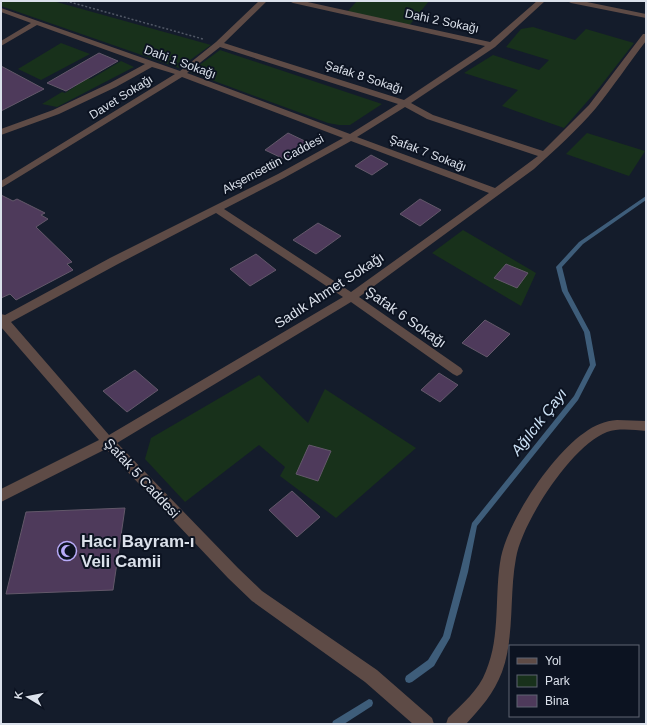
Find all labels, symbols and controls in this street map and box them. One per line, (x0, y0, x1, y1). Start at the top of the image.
street label: Dahi 2 Sokağı (404, 6, 480, 36)
street label: Dahi 1 Sokağı (142, 43, 218, 81)
street label: Şafak 8 Sokağı (323, 58, 405, 96)
street label: Davet Sokağı (87, 72, 155, 122)
street label: Akşemsettin Caddesi (220, 131, 326, 197)
street label: Şafak 7 Sokağı (387, 132, 469, 174)
street label: Sadık Ahmet Sokağı (271, 249, 387, 331)
street label: Şafak 6 Sokağı (363, 283, 449, 351)
water label: Ağılcık Çayı (507, 385, 570, 459)
street label: Şafak 5 Caddesi (101, 435, 183, 521)
place label: Hacı Bayram-ı Veli Camii (81, 532, 194, 571)
mosque icon: Hacı Bayram-ı Veli Camii (56, 540, 78, 562)
legend (509, 645, 639, 717)
text: Yol (545, 654, 561, 668)
text: Park (545, 674, 571, 688)
north arrow (8, 677, 48, 717)
text: K (12, 690, 25, 700)
text: Bina (545, 694, 569, 708)

